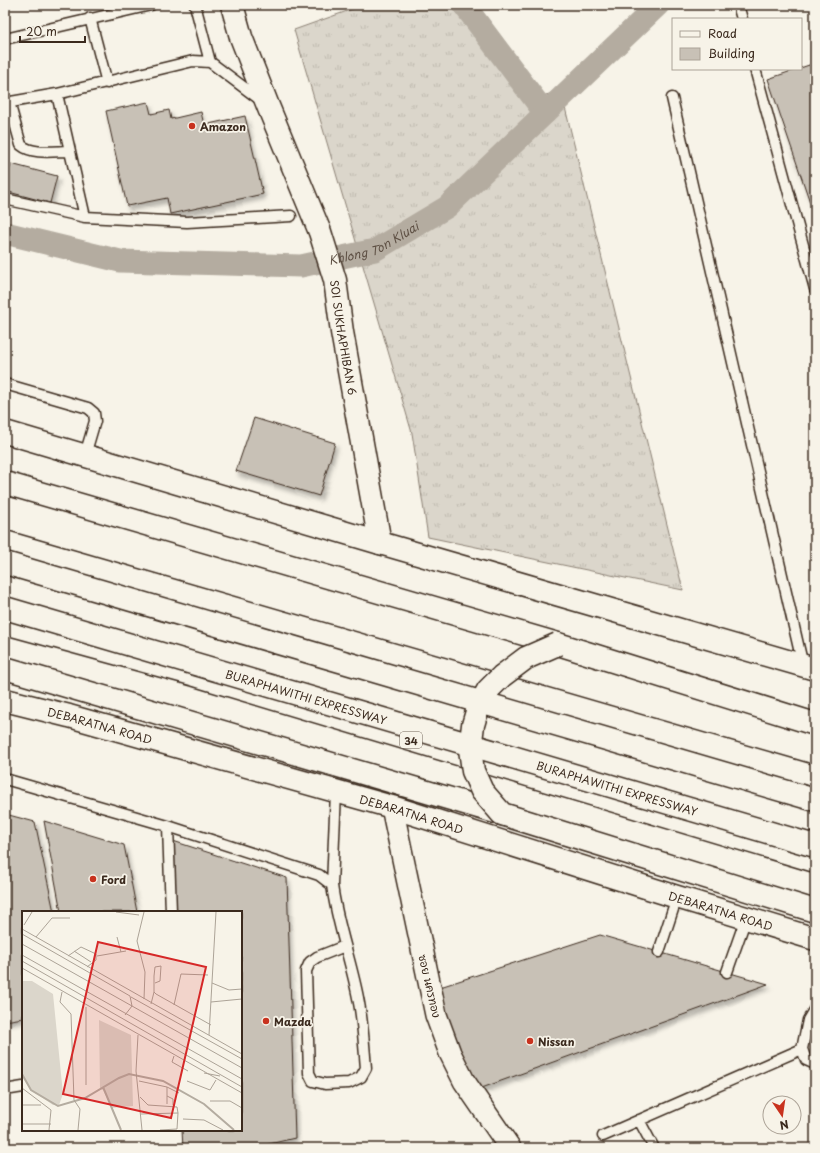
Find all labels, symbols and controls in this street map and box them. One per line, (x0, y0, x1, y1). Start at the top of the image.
scale bar (20, 18, 85, 44)
legend (672, 18, 802, 70)
text: 20 m (26, 22, 57, 40)
text: Road (708, 24, 737, 42)
text: Building (708, 44, 755, 62)
place label: Amazon (200, 118, 246, 135)
marker: Amazon (187, 121, 197, 131)
water label: Khlong Ton Kluai (327, 216, 423, 269)
street label: SOI SUKHAPHIBAN 6 (327, 279, 362, 396)
street label: BURAPHAWITHI EXPRESSWAY (224, 665, 389, 728)
street label: DEBARATNA ROAD (45, 702, 154, 748)
road number: 34 (400, 732, 422, 748)
street label: BURAPHAWITHI EXPRESSWAY (534, 756, 700, 820)
street label: DEBARATNA ROAD (357, 790, 466, 838)
place label: Ford (101, 871, 126, 888)
marker: Ford (88, 874, 98, 884)
street label: DEBARATNA ROAD (666, 886, 775, 934)
inset map (22, 911, 242, 1131)
street label: ซอย นครทอง (414, 953, 446, 1019)
place label: Mazda (274, 1013, 312, 1030)
marker: Mazda (261, 1016, 271, 1026)
place label: Nissan (538, 1033, 575, 1050)
marker: Nissan (525, 1036, 535, 1046)
north arrow (762, 1095, 802, 1135)
text: N (778, 1116, 791, 1135)

